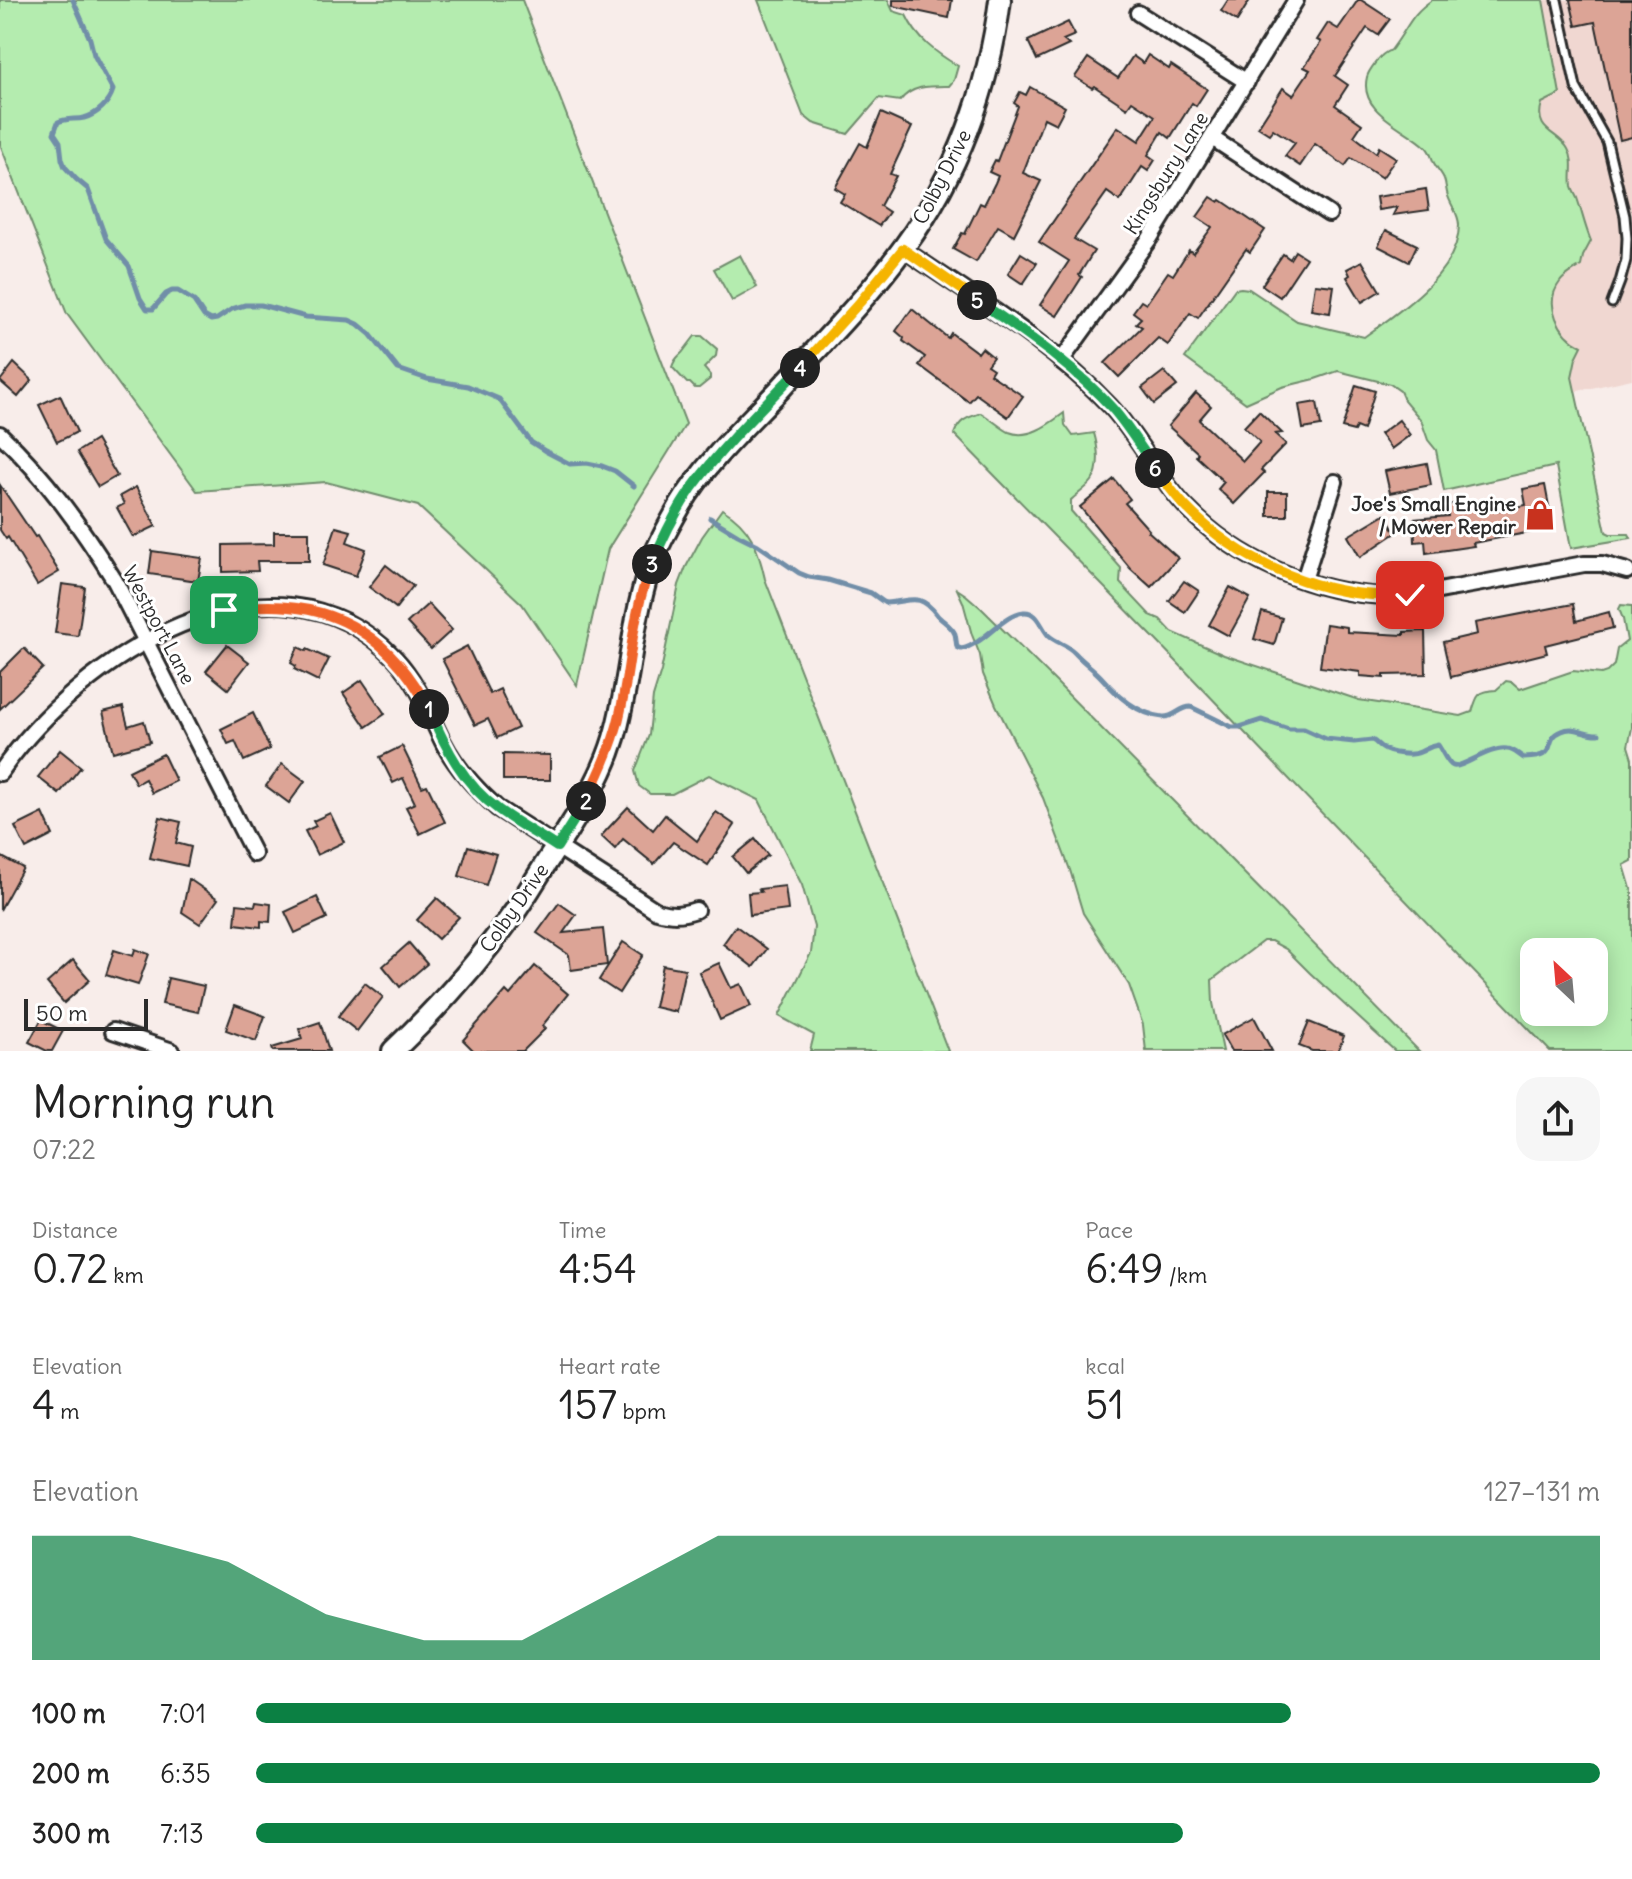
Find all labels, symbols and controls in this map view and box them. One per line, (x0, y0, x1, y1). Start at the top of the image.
street label: Kingsbury Lane (1118, 107, 1213, 239)
street label: Colby Drive (907, 125, 976, 228)
pin: 5 (957, 280, 997, 320)
text: 5 (971, 286, 983, 314)
pin: 4 (780, 348, 820, 388)
text: 4 (794, 354, 806, 382)
pin: 6 (1135, 448, 1175, 488)
text: 6 (1149, 454, 1161, 482)
place label: Joe's Small Engine / Mower Repair (1351, 491, 1517, 539)
shop icon: Joe's Small Engine / Mower Repair (1523, 498, 1557, 532)
pin: 3 (632, 544, 672, 584)
text: 3 (646, 550, 658, 578)
street label: Westport Lane (118, 561, 201, 688)
pin (1376, 561, 1444, 629)
icon: check (1388, 573, 1432, 617)
pin (190, 576, 258, 644)
icon: arrive (202, 588, 246, 632)
pin: 1 (409, 689, 449, 729)
text: 1 (425, 695, 433, 723)
pin: 2 (566, 781, 606, 821)
text: 2 (580, 787, 592, 815)
street label: Colby Drive (474, 858, 553, 957)
north arrow (1520, 938, 1608, 1026)
map controls (1520, 938, 1608, 1026)
scale bar (24, 995, 148, 1031)
text: 50 m (36, 999, 88, 1027)
text: Morning run (32, 1075, 275, 1130)
button: share (1516, 1077, 1600, 1161)
text: 07:22 (32, 1133, 96, 1166)
text: Distance (32, 1216, 118, 1244)
text: Time (559, 1216, 606, 1244)
text: Pace (1085, 1216, 1133, 1244)
text: 0.72 (32, 1244, 108, 1294)
text: 4:54 (559, 1244, 637, 1294)
text: 6:49 (1085, 1244, 1164, 1294)
text: km (108, 1261, 144, 1289)
text: /km (1164, 1261, 1207, 1289)
text: Elevation (32, 1352, 122, 1380)
text: Heart rate (559, 1352, 661, 1380)
text: kcal (1085, 1352, 1125, 1380)
text: 4 (32, 1380, 55, 1430)
text: 157 (559, 1380, 617, 1430)
text: 51 (1085, 1380, 1124, 1430)
text: m (55, 1397, 80, 1425)
text: bpm (617, 1397, 666, 1425)
text: Elevation (32, 1475, 139, 1508)
text: 127–131 m (1484, 1475, 1600, 1508)
text: 100 m (32, 1697, 106, 1730)
text: 7:01 (160, 1697, 206, 1730)
text: 200 m (32, 1757, 109, 1790)
text: 6:35 (160, 1757, 211, 1790)
text: 300 m (32, 1817, 110, 1850)
text: 7:13 (160, 1817, 204, 1850)

